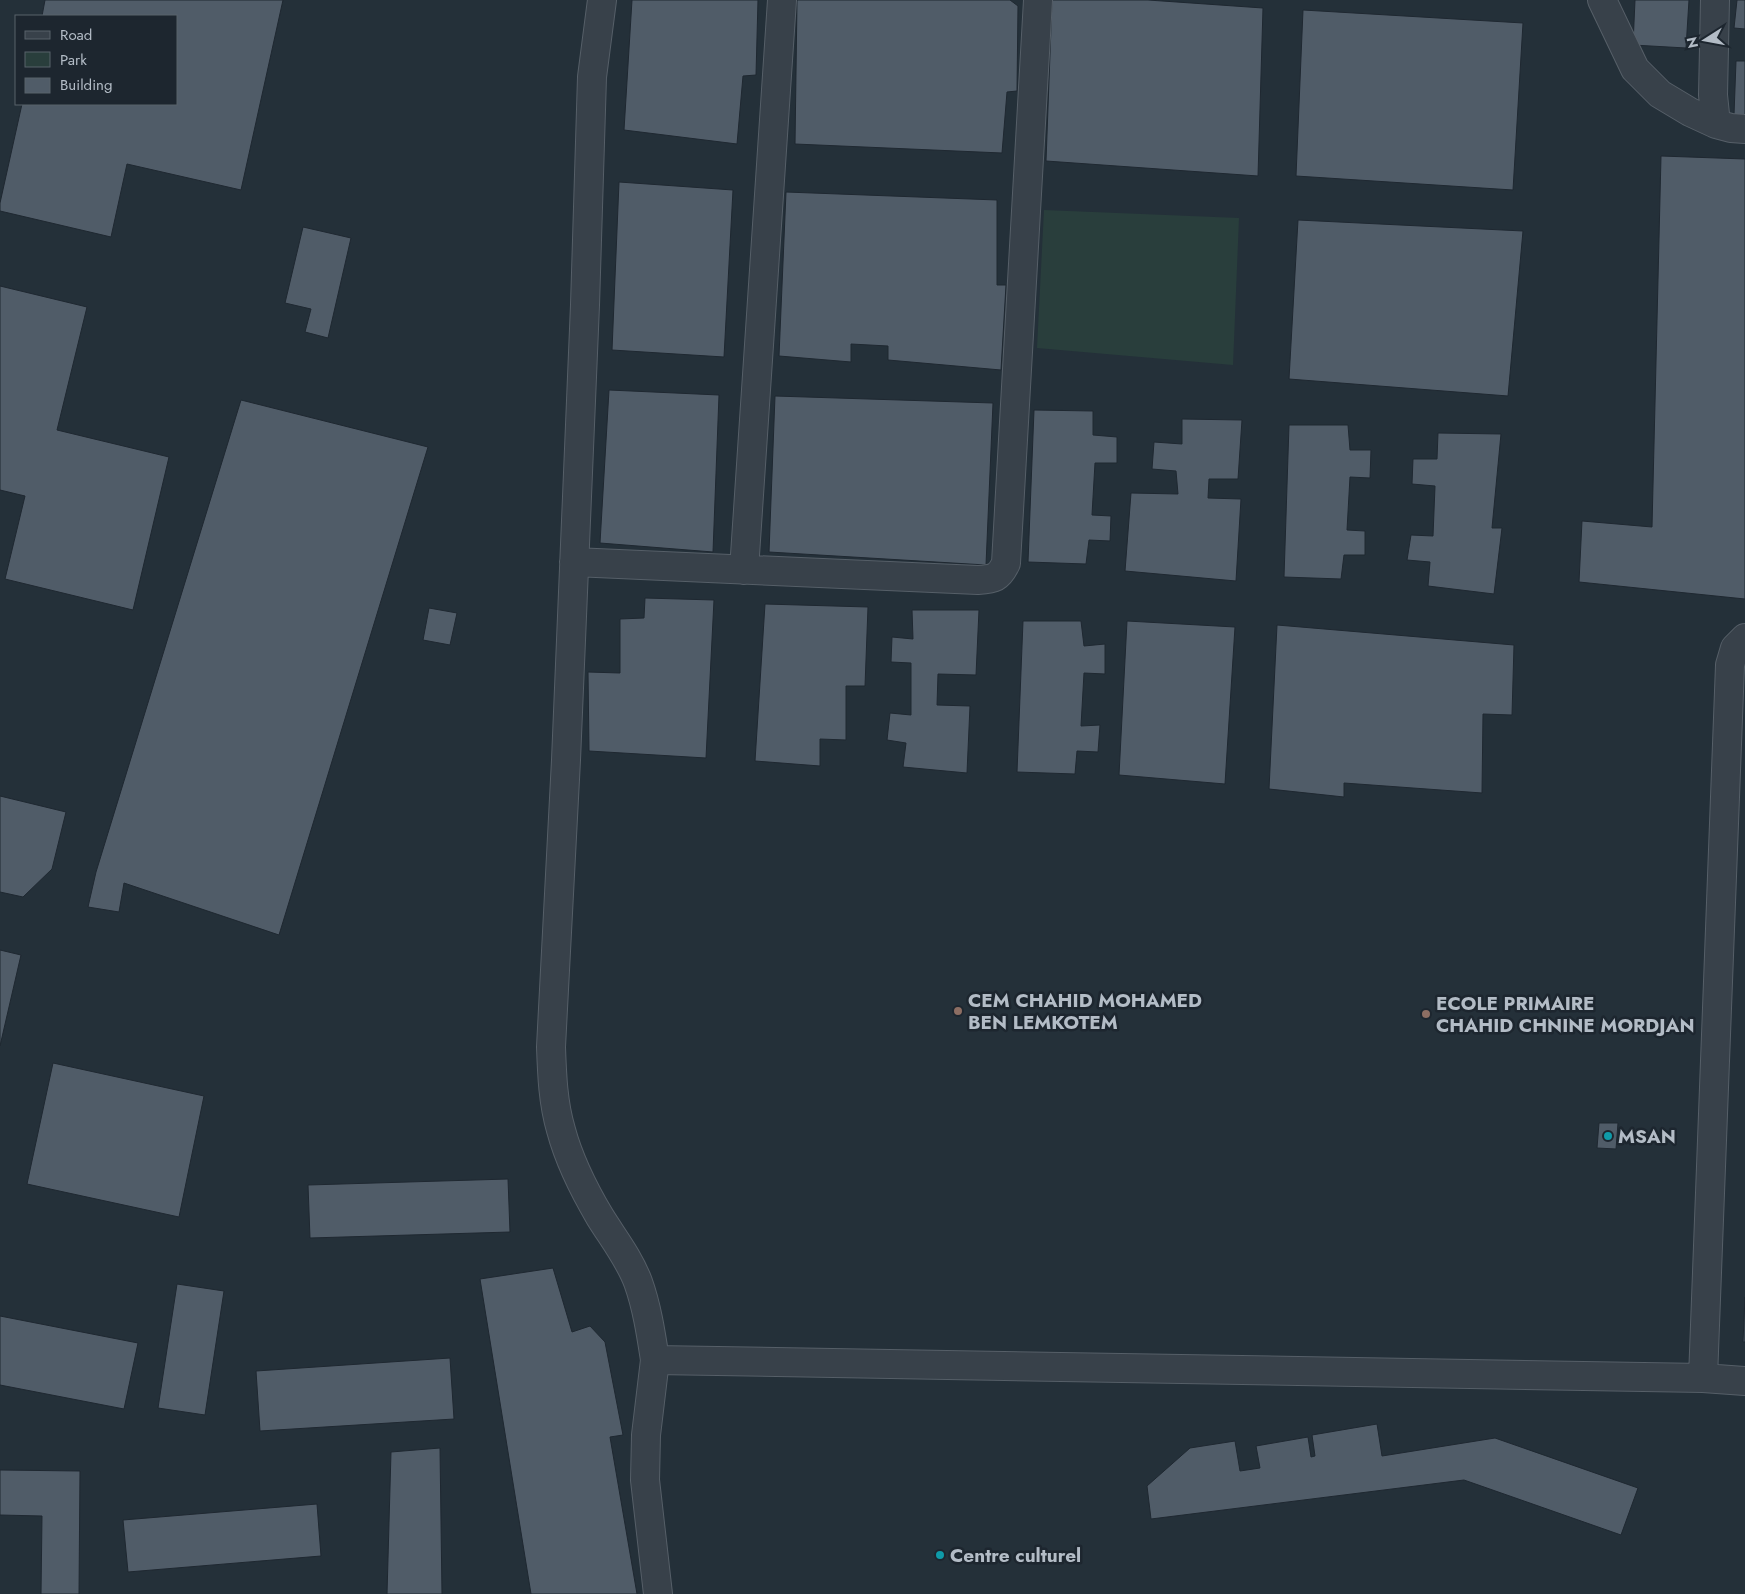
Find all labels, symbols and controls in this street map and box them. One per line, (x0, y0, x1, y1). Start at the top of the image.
legend (15, 15, 178, 105)
north arrow (1680, 15, 1730, 65)
text: Road (60, 24, 92, 46)
text: N (1681, 35, 1703, 50)
text: Park (60, 49, 87, 71)
text: Building (60, 74, 112, 96)
place label: CEM CHAHID MOHAMED BEN LEMKOTEM (968, 987, 1202, 1036)
place label: ECOLE PRIMAIRE CHAHID CHNINE MORDJAN (1436, 990, 1695, 1039)
marker: CEM CHAHID MOHAMED BEN LEMKOTEM (952, 1005, 964, 1017)
marker: ECOLE PRIMAIRE CHAHID CHNINE MORDJAN (1420, 1008, 1432, 1020)
place label: MSAN (1618, 1123, 1676, 1150)
marker: MSAN (1602, 1130, 1614, 1142)
place label: Centre culturel (950, 1542, 1081, 1569)
marker: Centre culturel (934, 1549, 946, 1561)

